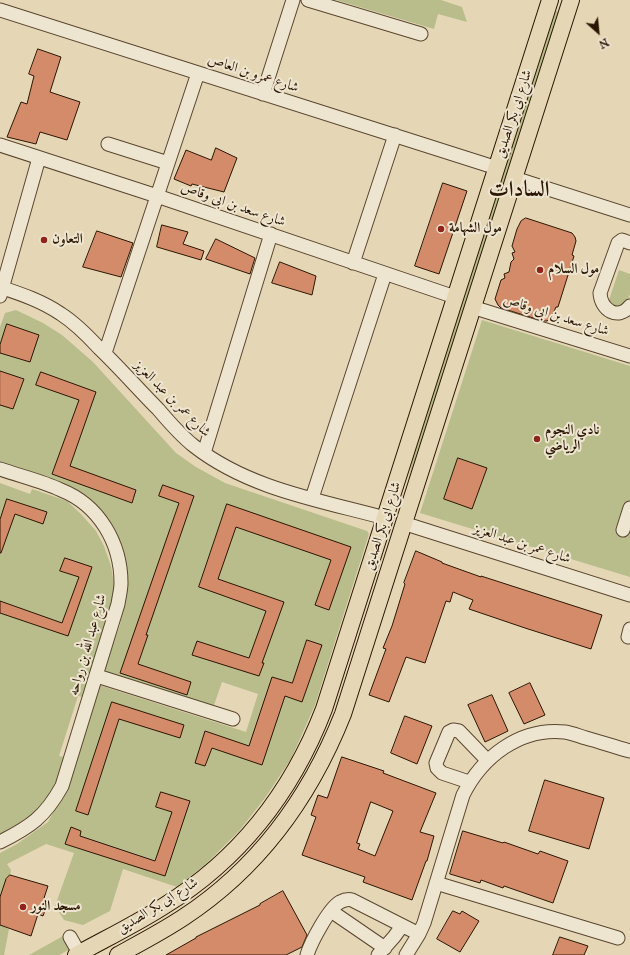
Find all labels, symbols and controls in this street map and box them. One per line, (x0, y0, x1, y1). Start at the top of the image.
north arrow (578, 12, 618, 52)
text: N (597, 35, 611, 51)
street label: شارع عمرو بن العاص (205, 51, 301, 97)
street label: شارع ابى بكر الصديق (492, 68, 536, 160)
district label: السادات (488, 178, 550, 204)
street label: شارع سعد بن ابى وقاص (178, 179, 288, 231)
place label: مول الشهامة (449, 221, 502, 237)
marker: مول الشهامة (436, 224, 446, 234)
place label: التعاون (52, 232, 83, 248)
marker: التعاون (39, 235, 49, 245)
place label: مول السلام (548, 262, 599, 278)
marker: مول السلام (535, 265, 545, 275)
street label: شارع سعد بن ابى وقاص (501, 292, 611, 340)
street label: شارع عمر بن عبد العزيز (130, 357, 214, 441)
place label: نادي النجوم الرياضي (545, 423, 599, 456)
marker: نادي النجوم الرياضي (532, 434, 542, 444)
street label: شارع ابى بكر الصديق (361, 480, 405, 572)
street label: شارع عمر بن عبد العزيز (471, 520, 573, 568)
street label: شارع عبد الله بن رواحه (65, 592, 111, 698)
street label: شارع ابى بكر الصديق (115, 875, 201, 937)
place label: مسجد النور (31, 899, 81, 915)
marker: مسجد النور (18, 902, 28, 912)

